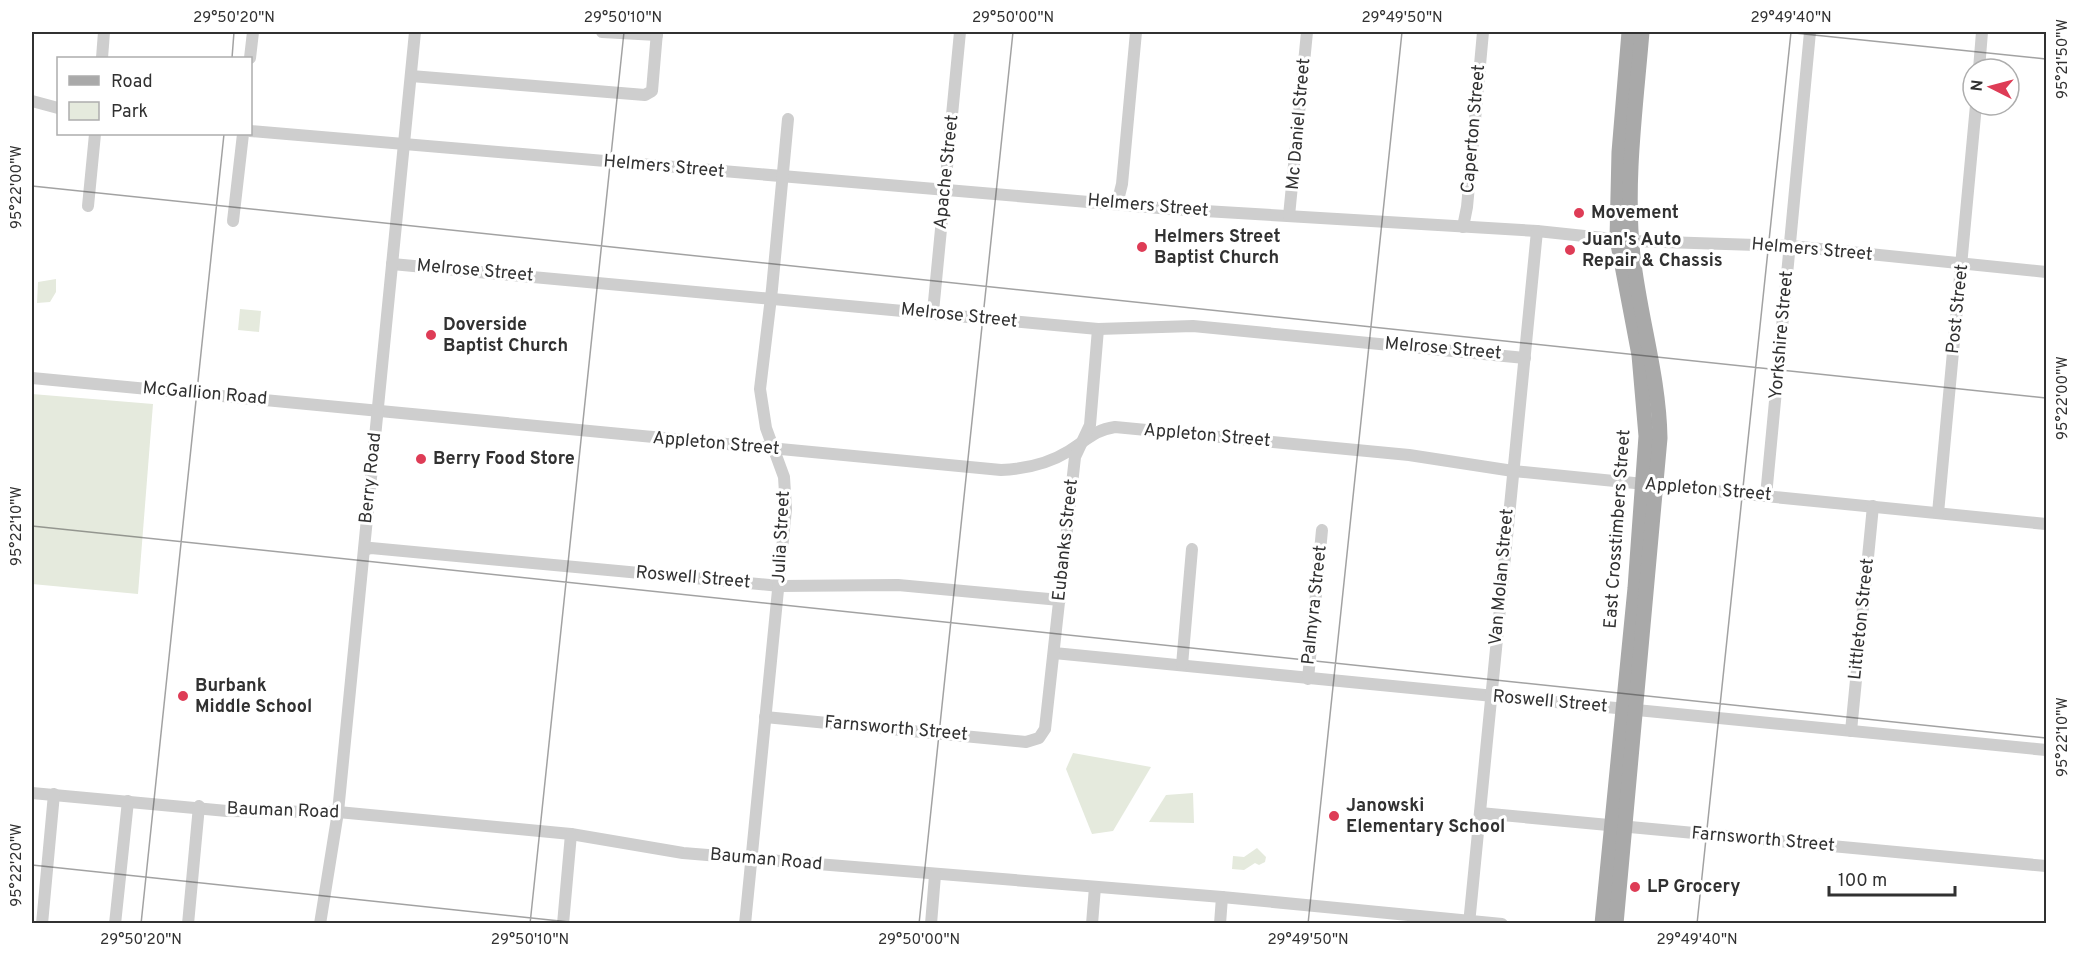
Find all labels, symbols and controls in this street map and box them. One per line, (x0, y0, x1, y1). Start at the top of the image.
text: 29°50'20"N (193, 9, 275, 28)
text: 29°50'10"N (584, 9, 662, 28)
text: 29°50'00"N (972, 9, 1054, 28)
text: 29°49'50"N (1361, 9, 1443, 28)
text: 29°49'40"N (1750, 9, 1832, 28)
text: 95°21'50"W (2054, 19, 2073, 99)
legend (57, 57, 252, 135)
street label: Mc Daniel Street (1282, 57, 1316, 191)
north arrow (1961, 57, 2021, 117)
street label: Caperton Street (1457, 64, 1491, 194)
text: Road (111, 71, 153, 94)
text: N (1968, 79, 1989, 92)
text: Park (111, 101, 148, 124)
street label: Apache Street (930, 113, 964, 231)
text: 95°22'00"W (8, 145, 27, 229)
street label: Helmers Street (602, 150, 726, 184)
street label: Helmers Street (1086, 189, 1210, 223)
place label: Movement (1591, 202, 1679, 225)
marker: Movement (1572, 206, 1586, 220)
place label: Helmers Street Baptist Church (1154, 226, 1280, 270)
place label: Juan's Auto Repair & Chassis (1582, 229, 1723, 273)
street label: Helmers Street (1750, 233, 1874, 267)
marker: Helmers Street Baptist Church (1135, 240, 1149, 254)
marker: Juan's Auto Repair & Chassis (1563, 243, 1577, 257)
street label: Melrose Street (416, 254, 534, 288)
street label: Post Street (1942, 263, 1974, 355)
street label: Yorkshire Street (1765, 270, 1799, 400)
street label: Melrose Street (900, 298, 1018, 334)
place label: Doverside Baptist Church (443, 314, 568, 358)
marker: Doverside Baptist Church (424, 328, 438, 342)
street label: Melrose Street (1384, 332, 1502, 366)
text: 95°22'00"W (2054, 356, 2073, 440)
street label: McGallion Road (142, 377, 268, 411)
street label: Appleton Street (1143, 419, 1271, 453)
street label: Appleton Street (652, 427, 780, 461)
street label: East Crosstimbers Street (1600, 429, 1636, 629)
street label: Berry Road (355, 431, 387, 525)
place label: Berry Food Store (433, 448, 575, 471)
marker: Berry Food Store (414, 452, 428, 466)
street label: Appleton Street (1644, 473, 1772, 507)
street label: Eubanks Street (1048, 478, 1084, 602)
text: 95°22'10"W (8, 486, 27, 566)
street label: Julia Street (768, 490, 796, 584)
street label: Van Molan Street (1485, 508, 1519, 646)
street label: Palmyra Street (1297, 544, 1333, 666)
street label: Littleton Street (1844, 557, 1880, 681)
street label: Roswell Street (635, 562, 751, 594)
place label: Burbank Middle School (195, 675, 312, 719)
street label: Roswell Street (1492, 686, 1608, 718)
marker: Burbank Middle School (176, 689, 190, 703)
text: 95°22'10"W (2054, 697, 2073, 777)
street label: Farnsworth Street (823, 711, 969, 747)
place label: Janowski Elementary School (1346, 795, 1505, 839)
street label: Bauman Road (226, 798, 340, 824)
marker: Janowski Elementary School (1327, 809, 1341, 823)
street label: Farnsworth Street (1690, 822, 1836, 858)
text: 95°22'20"W (8, 823, 27, 907)
street label: Bauman Road (709, 844, 823, 876)
scale bar (1829, 859, 1955, 897)
text: 100 m (1838, 870, 1887, 893)
place label: LP Grocery (1647, 876, 1740, 899)
marker: LP Grocery (1628, 880, 1642, 894)
text: 29°50'20"N (100, 931, 182, 950)
text: 29°50'10"N (491, 931, 569, 950)
text: 29°50'00"N (878, 931, 960, 950)
text: 29°49'50"N (1267, 931, 1349, 950)
text: 29°49'40"N (1656, 931, 1738, 950)

